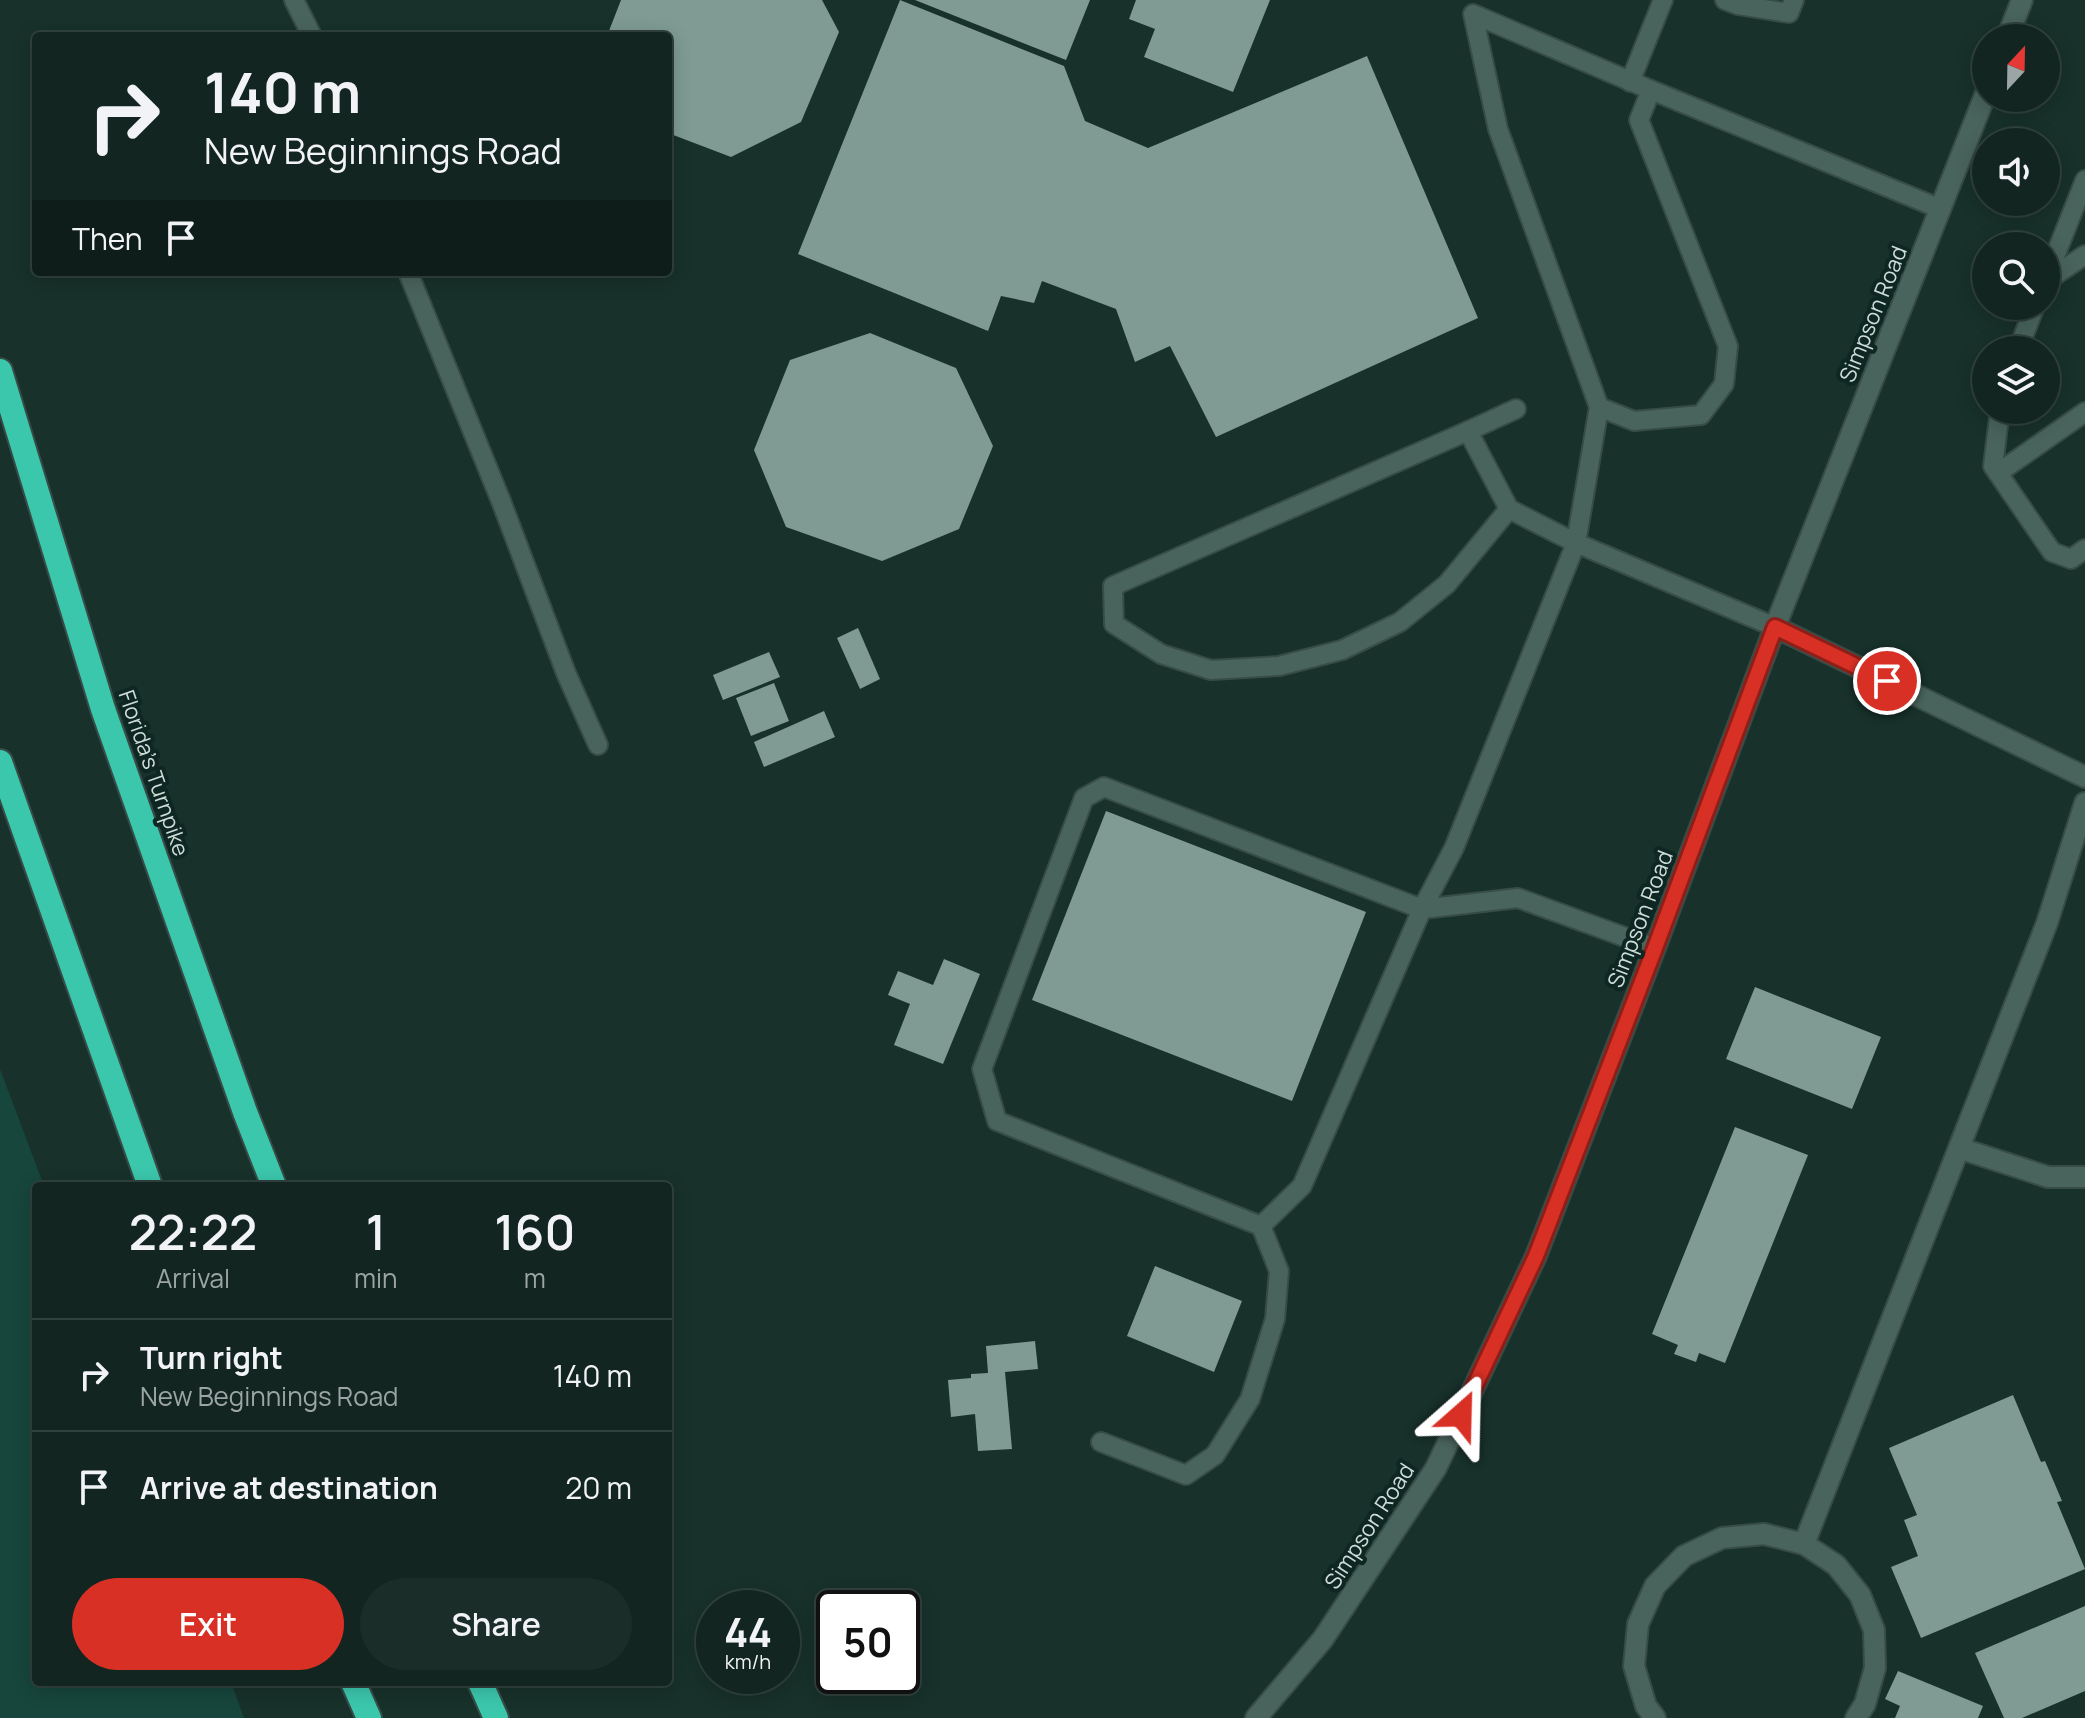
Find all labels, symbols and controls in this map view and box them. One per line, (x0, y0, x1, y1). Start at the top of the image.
north arrow (1972, 24, 2060, 112)
map controls (1972, 24, 2060, 424)
text: 140 m (204, 53, 361, 130)
icon: right (72, 64, 176, 168)
text: New Beginnings Road (204, 126, 562, 175)
button: sound (1972, 128, 2060, 216)
icon: arrive (159, 216, 203, 260)
text: Then (72, 218, 143, 259)
button: search (1972, 232, 2060, 320)
street label: Simpson Road (1832, 241, 1914, 387)
button: layers (1972, 336, 2060, 424)
pin (1853, 647, 1921, 715)
icon: arrive (1865, 659, 1909, 703)
street label: Florida's Turnpike (112, 686, 197, 860)
street label: Simpson Road (1600, 846, 1680, 992)
text: 22:22 (129, 1199, 257, 1264)
text: 1 (366, 1199, 386, 1264)
text: 160 (494, 1199, 575, 1264)
text: Arrival (156, 1260, 230, 1296)
text: min (354, 1260, 398, 1296)
text: m (524, 1260, 546, 1296)
text: Turn right (140, 1337, 283, 1378)
icon: right (72, 1353, 116, 1397)
text: 140 m (553, 1355, 632, 1396)
position arrow (1419, 1373, 1503, 1457)
text: New Beginnings Road (140, 1378, 399, 1414)
street label: Simpson Road (1317, 1457, 1421, 1595)
icon: arrive (72, 1465, 116, 1509)
text: Arrive at destination (140, 1467, 438, 1508)
text: 20 m (565, 1467, 632, 1508)
button: Exit (72, 1578, 344, 1670)
button: Share (360, 1578, 632, 1670)
speed limit sign: 50 (816, 1590, 920, 1694)
text: 44 (724, 1604, 772, 1659)
text: km/h (725, 1648, 771, 1675)

